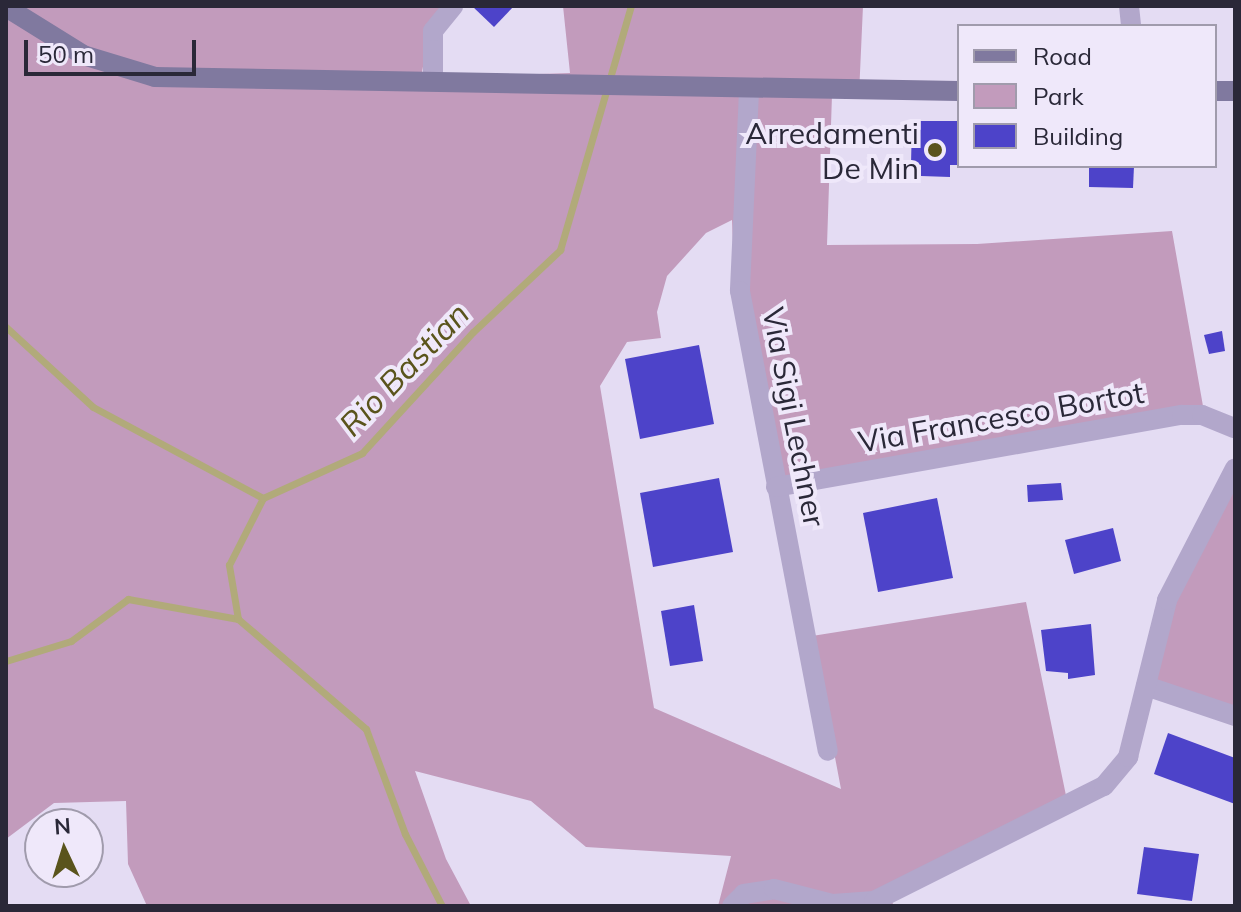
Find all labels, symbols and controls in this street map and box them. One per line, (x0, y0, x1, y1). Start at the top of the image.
scale bar (28, 24, 200, 74)
legend (957, 24, 1217, 168)
text: 50 m (38, 39, 94, 69)
text: Road (1033, 41, 1092, 71)
text: Park (1033, 81, 1084, 111)
place label: Arredamenti De Min (745, 115, 919, 186)
text: Building (1033, 121, 1123, 151)
marker: Arredamenti De Min (926, 141, 944, 159)
water label: Rio Bastian (331, 295, 477, 443)
street label: Via Sigi Lechner (755, 304, 833, 530)
street label: Via Francesco Bortot (856, 374, 1146, 460)
north arrow (24, 808, 104, 888)
text: N (53, 812, 72, 841)

